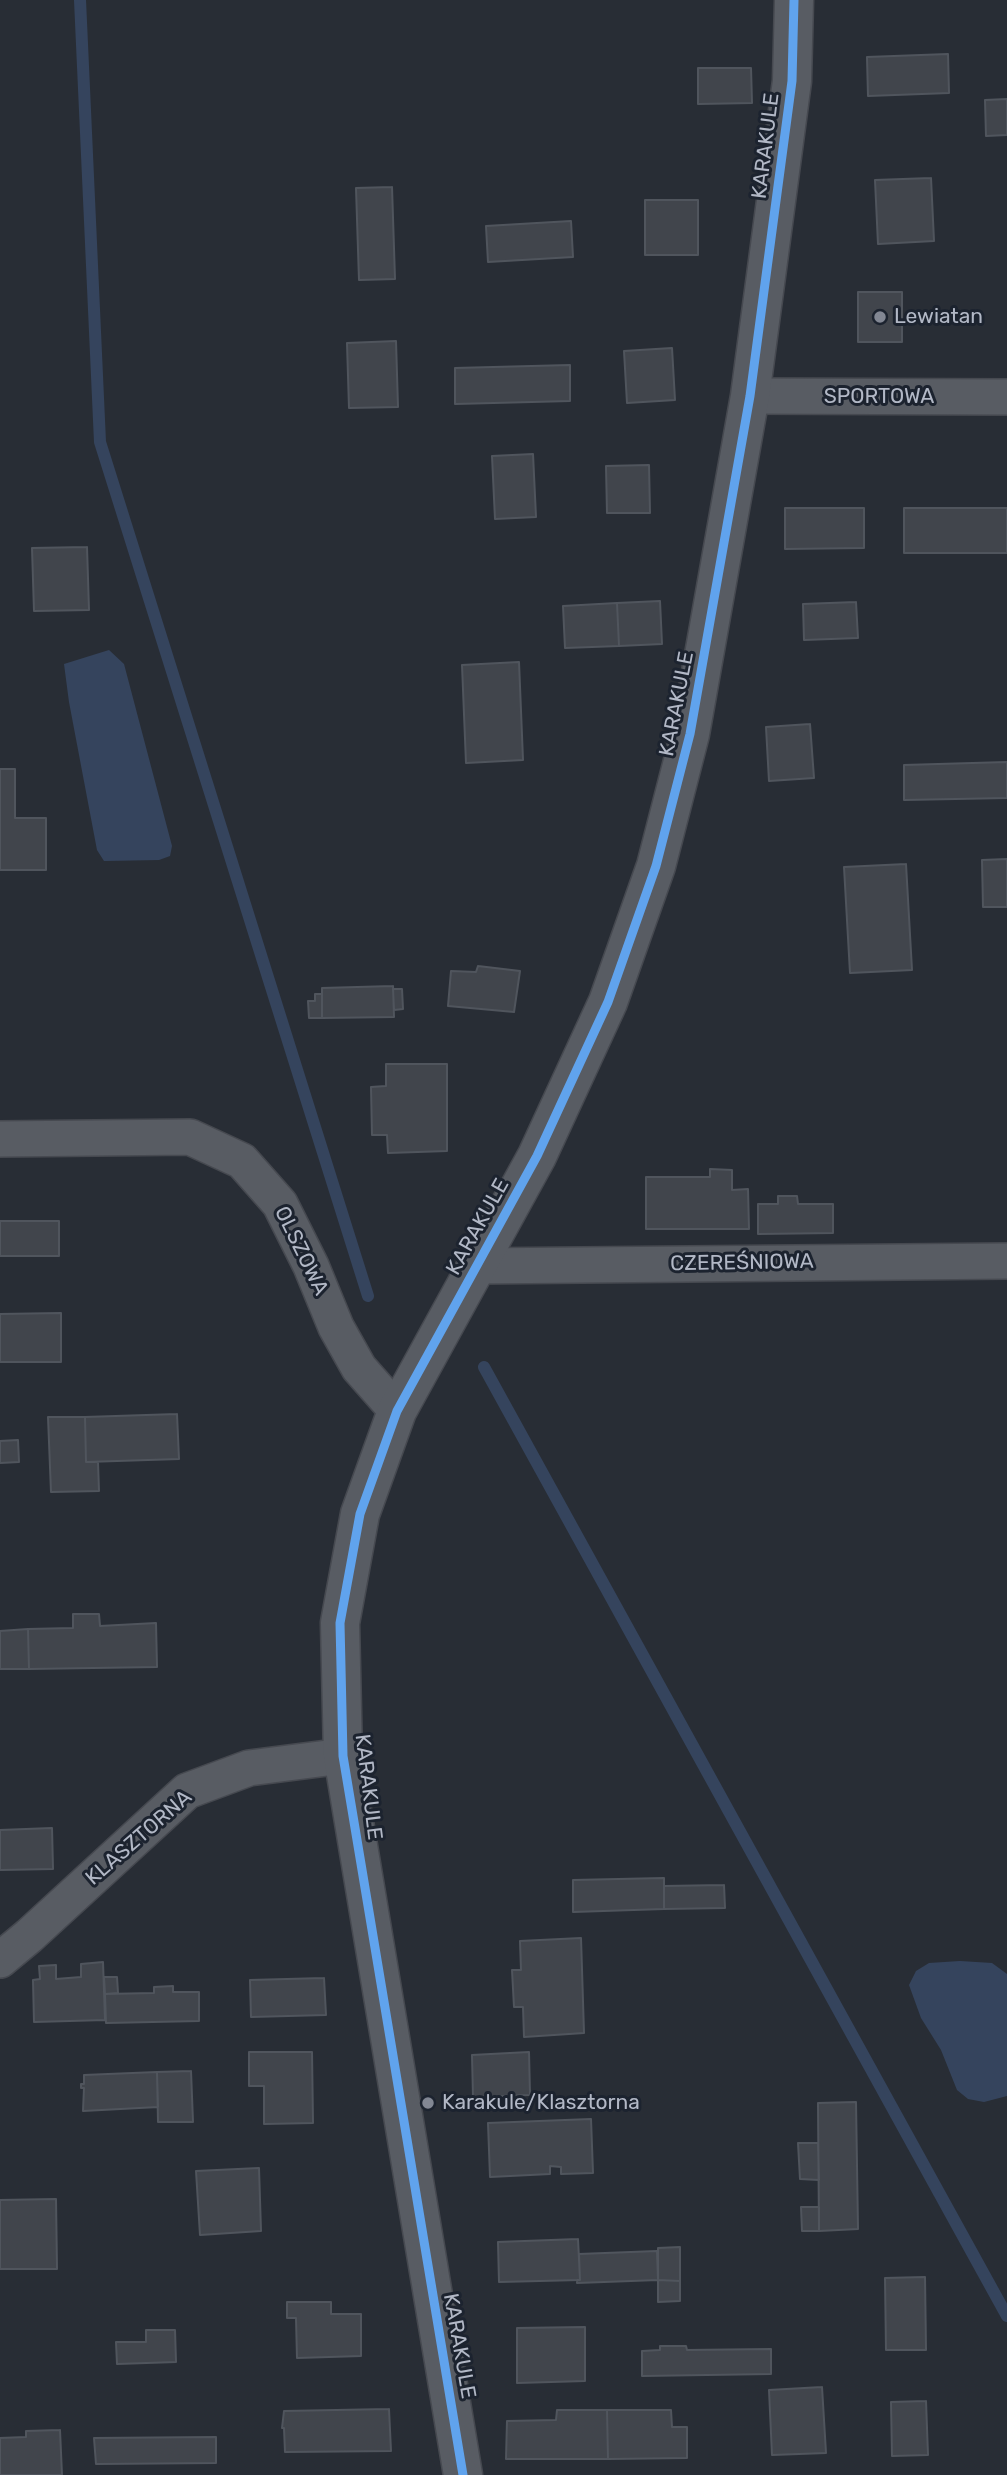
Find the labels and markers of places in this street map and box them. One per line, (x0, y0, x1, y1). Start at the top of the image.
place label: Lewiatan (894, 304, 983, 330)
marker: Lewiatan (872, 309, 888, 325)
place label: Karakule/Klasztorna (442, 2090, 640, 2116)
marker: Karakule/Klasztorna (420, 2095, 436, 2111)

